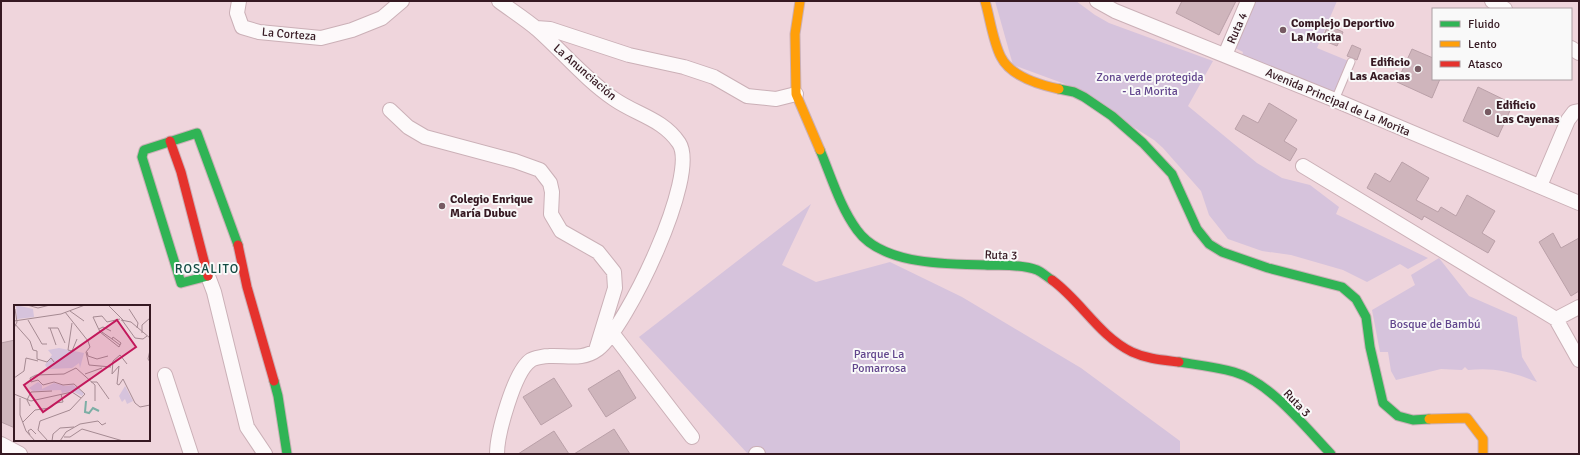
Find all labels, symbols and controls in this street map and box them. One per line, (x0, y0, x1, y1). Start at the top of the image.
legend (1432, 8, 1572, 80)
street label: Ruta 4 (1224, 10, 1251, 46)
place label: Complejo Deportivo La Morita (1291, 16, 1395, 45)
text: Fluido (1468, 17, 1500, 32)
street label: La Corteza (261, 25, 317, 44)
marker: Complejo Deportivo La Morita (1278, 25, 1288, 35)
text: Lento (1468, 37, 1497, 52)
street label: La Anunciación (550, 41, 619, 104)
place label: Edificio Las Acacias (1349, 55, 1411, 84)
text: Atasco (1468, 57, 1503, 72)
marker: Edificio Las Acacias (1413, 64, 1423, 74)
street label: Avenida Principal de La Morita (1263, 65, 1412, 140)
park label: Zona verde protegida - La Morita (1096, 70, 1204, 99)
place label: Edificio Las Cayenas (1496, 98, 1560, 127)
marker: Edificio Las Cayenas (1483, 107, 1493, 117)
place label: Colegio Enrique María Dubuc (450, 192, 533, 221)
marker: Colegio Enrique María Dubuc (437, 201, 447, 211)
street label: Ruta 3 (984, 247, 1018, 264)
district label: ROSALITO (175, 261, 239, 277)
inset map (14, 305, 150, 441)
park label: Bosque de Bambú (1389, 317, 1481, 332)
park label: Parque La Pomarrosa (852, 347, 906, 376)
street label: Ruta 3 (1280, 386, 1313, 420)

